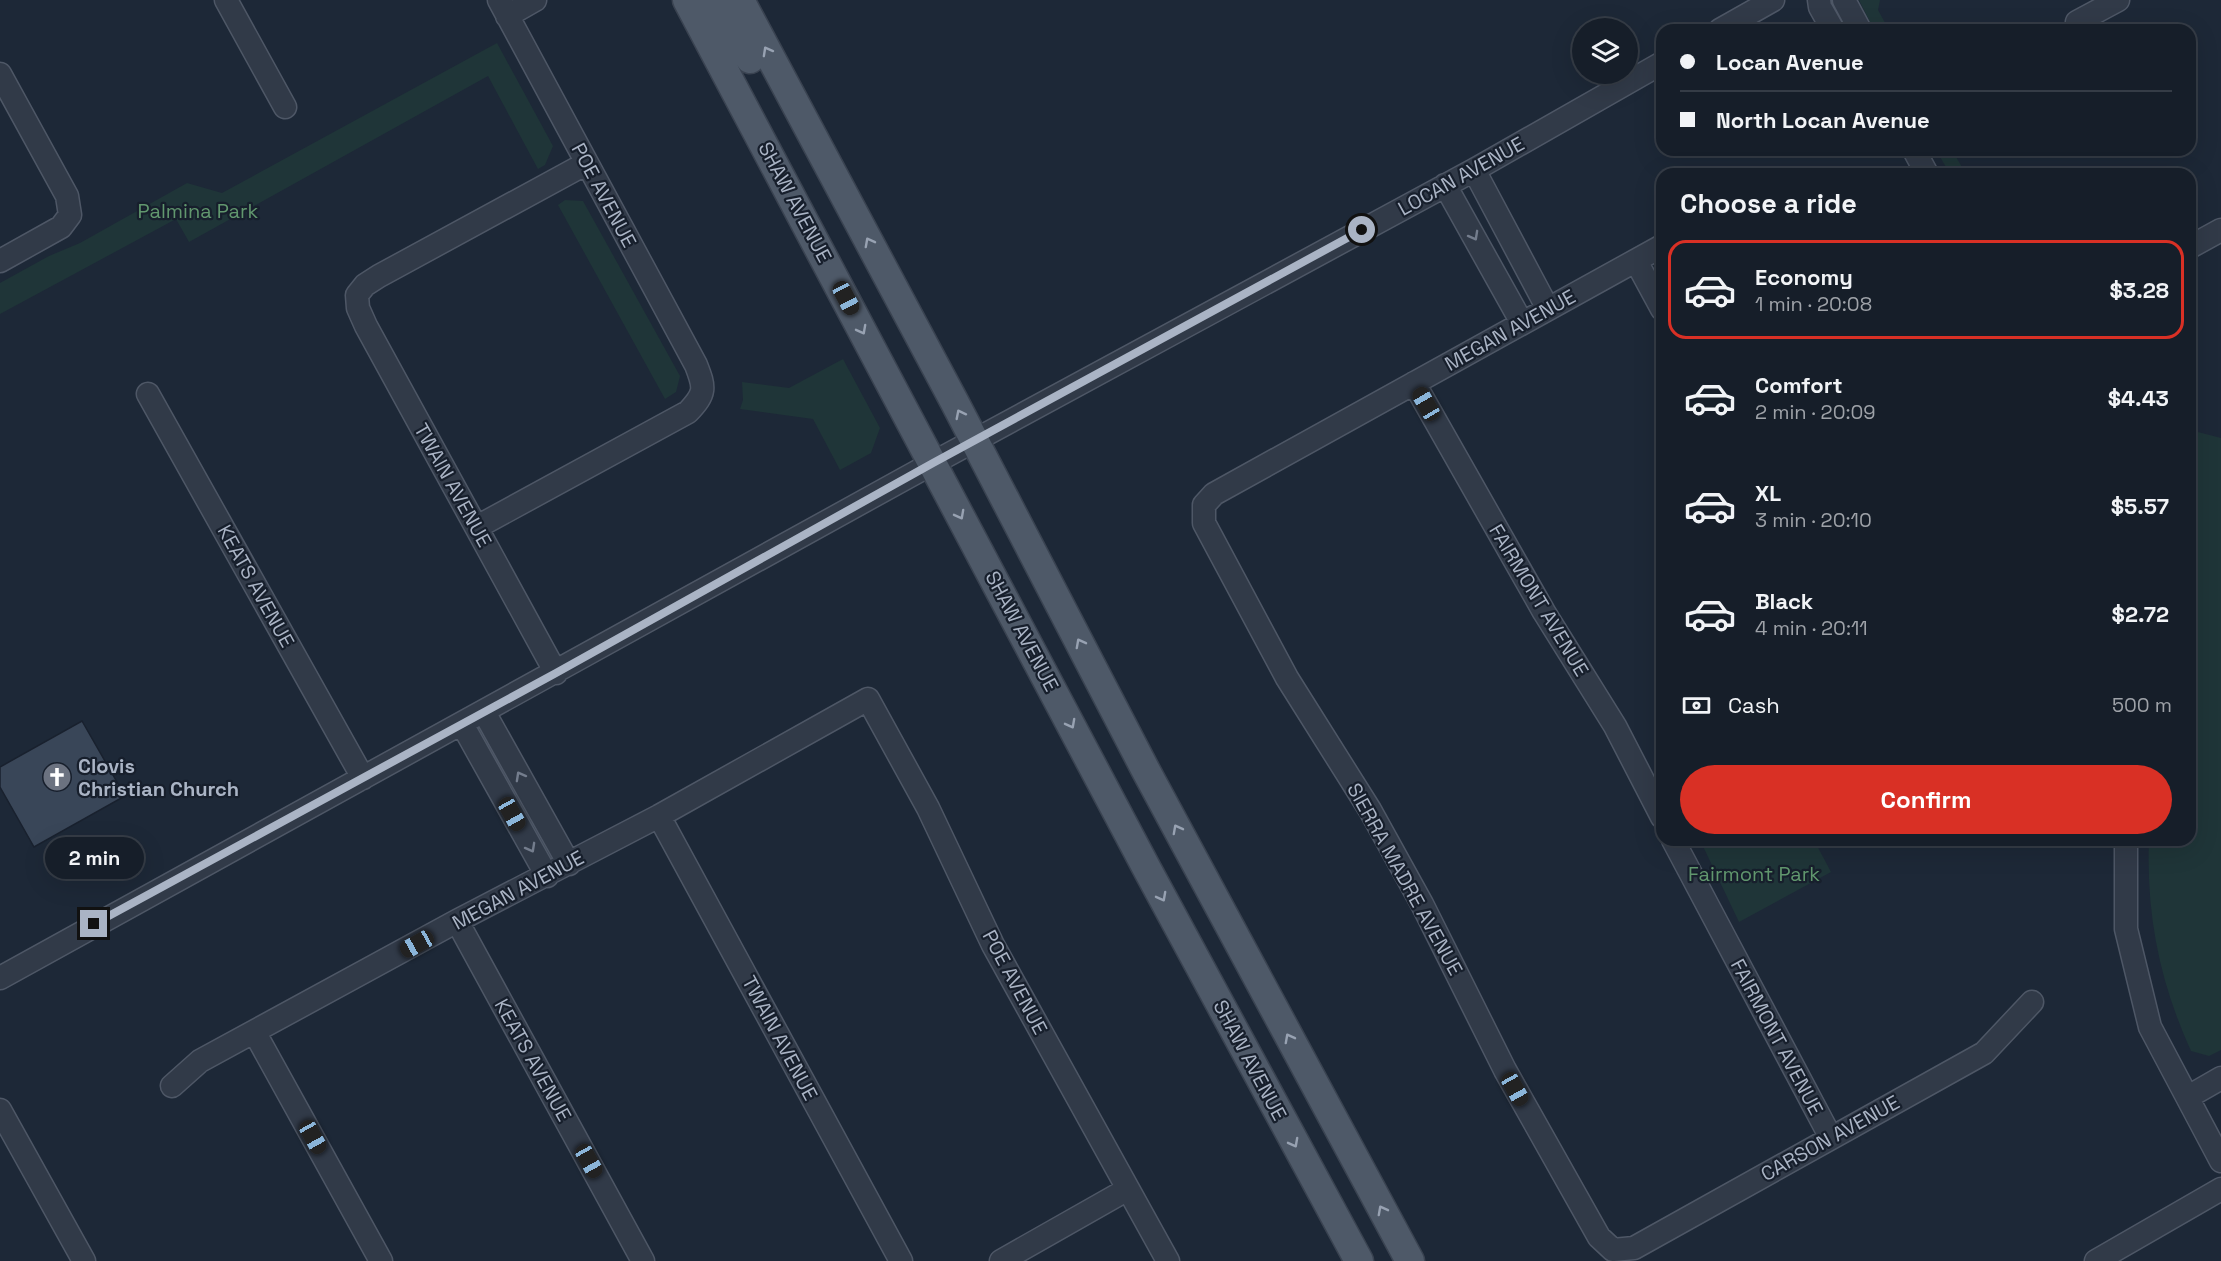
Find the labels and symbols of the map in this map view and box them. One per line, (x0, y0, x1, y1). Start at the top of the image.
one-way arrow (763, 47, 774, 57)
street label: LOCAN AVENUE (1393, 131, 1529, 221)
street label: SHAW AVENUE (752, 137, 838, 267)
street label: POE AVENUE (566, 138, 642, 252)
park label: Palmina Park (138, 198, 259, 224)
route start (1348, 216, 1375, 243)
one-way arrow (1466, 230, 1478, 240)
one-way arrow (865, 237, 877, 248)
car (830, 278, 862, 318)
street label: MEGAN AVENUE (1440, 283, 1580, 377)
one-way arrow (855, 324, 867, 335)
car (1409, 384, 1443, 424)
one-way arrow (956, 409, 968, 420)
street label: TWAIN AVENUE (408, 419, 498, 551)
one-way arrow (953, 508, 964, 519)
street label: FAIRMONT AVENUE (1483, 519, 1595, 681)
street label: KEATS AVENUE (212, 520, 300, 652)
street label: SHAW AVENUE (979, 566, 1065, 696)
one-way arrow (1075, 638, 1087, 649)
one-way arrow (1064, 718, 1075, 729)
place label: Clovis Christian Church (78, 753, 239, 802)
church icon: Clovis Christian Church (41, 761, 73, 793)
one-way arrow (516, 772, 527, 782)
street label: SIERRA MADRE AVENUE (1341, 778, 1469, 980)
car (495, 794, 529, 834)
one-way arrow (1173, 825, 1184, 836)
callout: 2 min (44, 837, 144, 879)
one-way arrow (524, 842, 535, 853)
street label: MEGAN AVENUE (448, 844, 588, 936)
park label: Fairmont Park (1688, 861, 1820, 887)
one-way arrow (1155, 890, 1166, 901)
route end (80, 910, 107, 937)
street label: POE AVENUE (977, 925, 1053, 1039)
car (397, 927, 437, 961)
street label: FAIRMONT AVENUE (1725, 954, 1829, 1120)
street label: TWAIN AVENUE (736, 971, 824, 1105)
street label: KEATS AVENUE (489, 994, 577, 1126)
street label: SHAW AVENUE (1207, 995, 1293, 1125)
one-way arrow (1285, 1034, 1296, 1044)
car (1498, 1069, 1532, 1109)
street label: CARSON AVENUE (1756, 1089, 1904, 1187)
car (296, 1117, 330, 1157)
one-way arrow (1287, 1136, 1298, 1147)
car (572, 1141, 606, 1181)
one-way arrow (1378, 1205, 1389, 1216)

